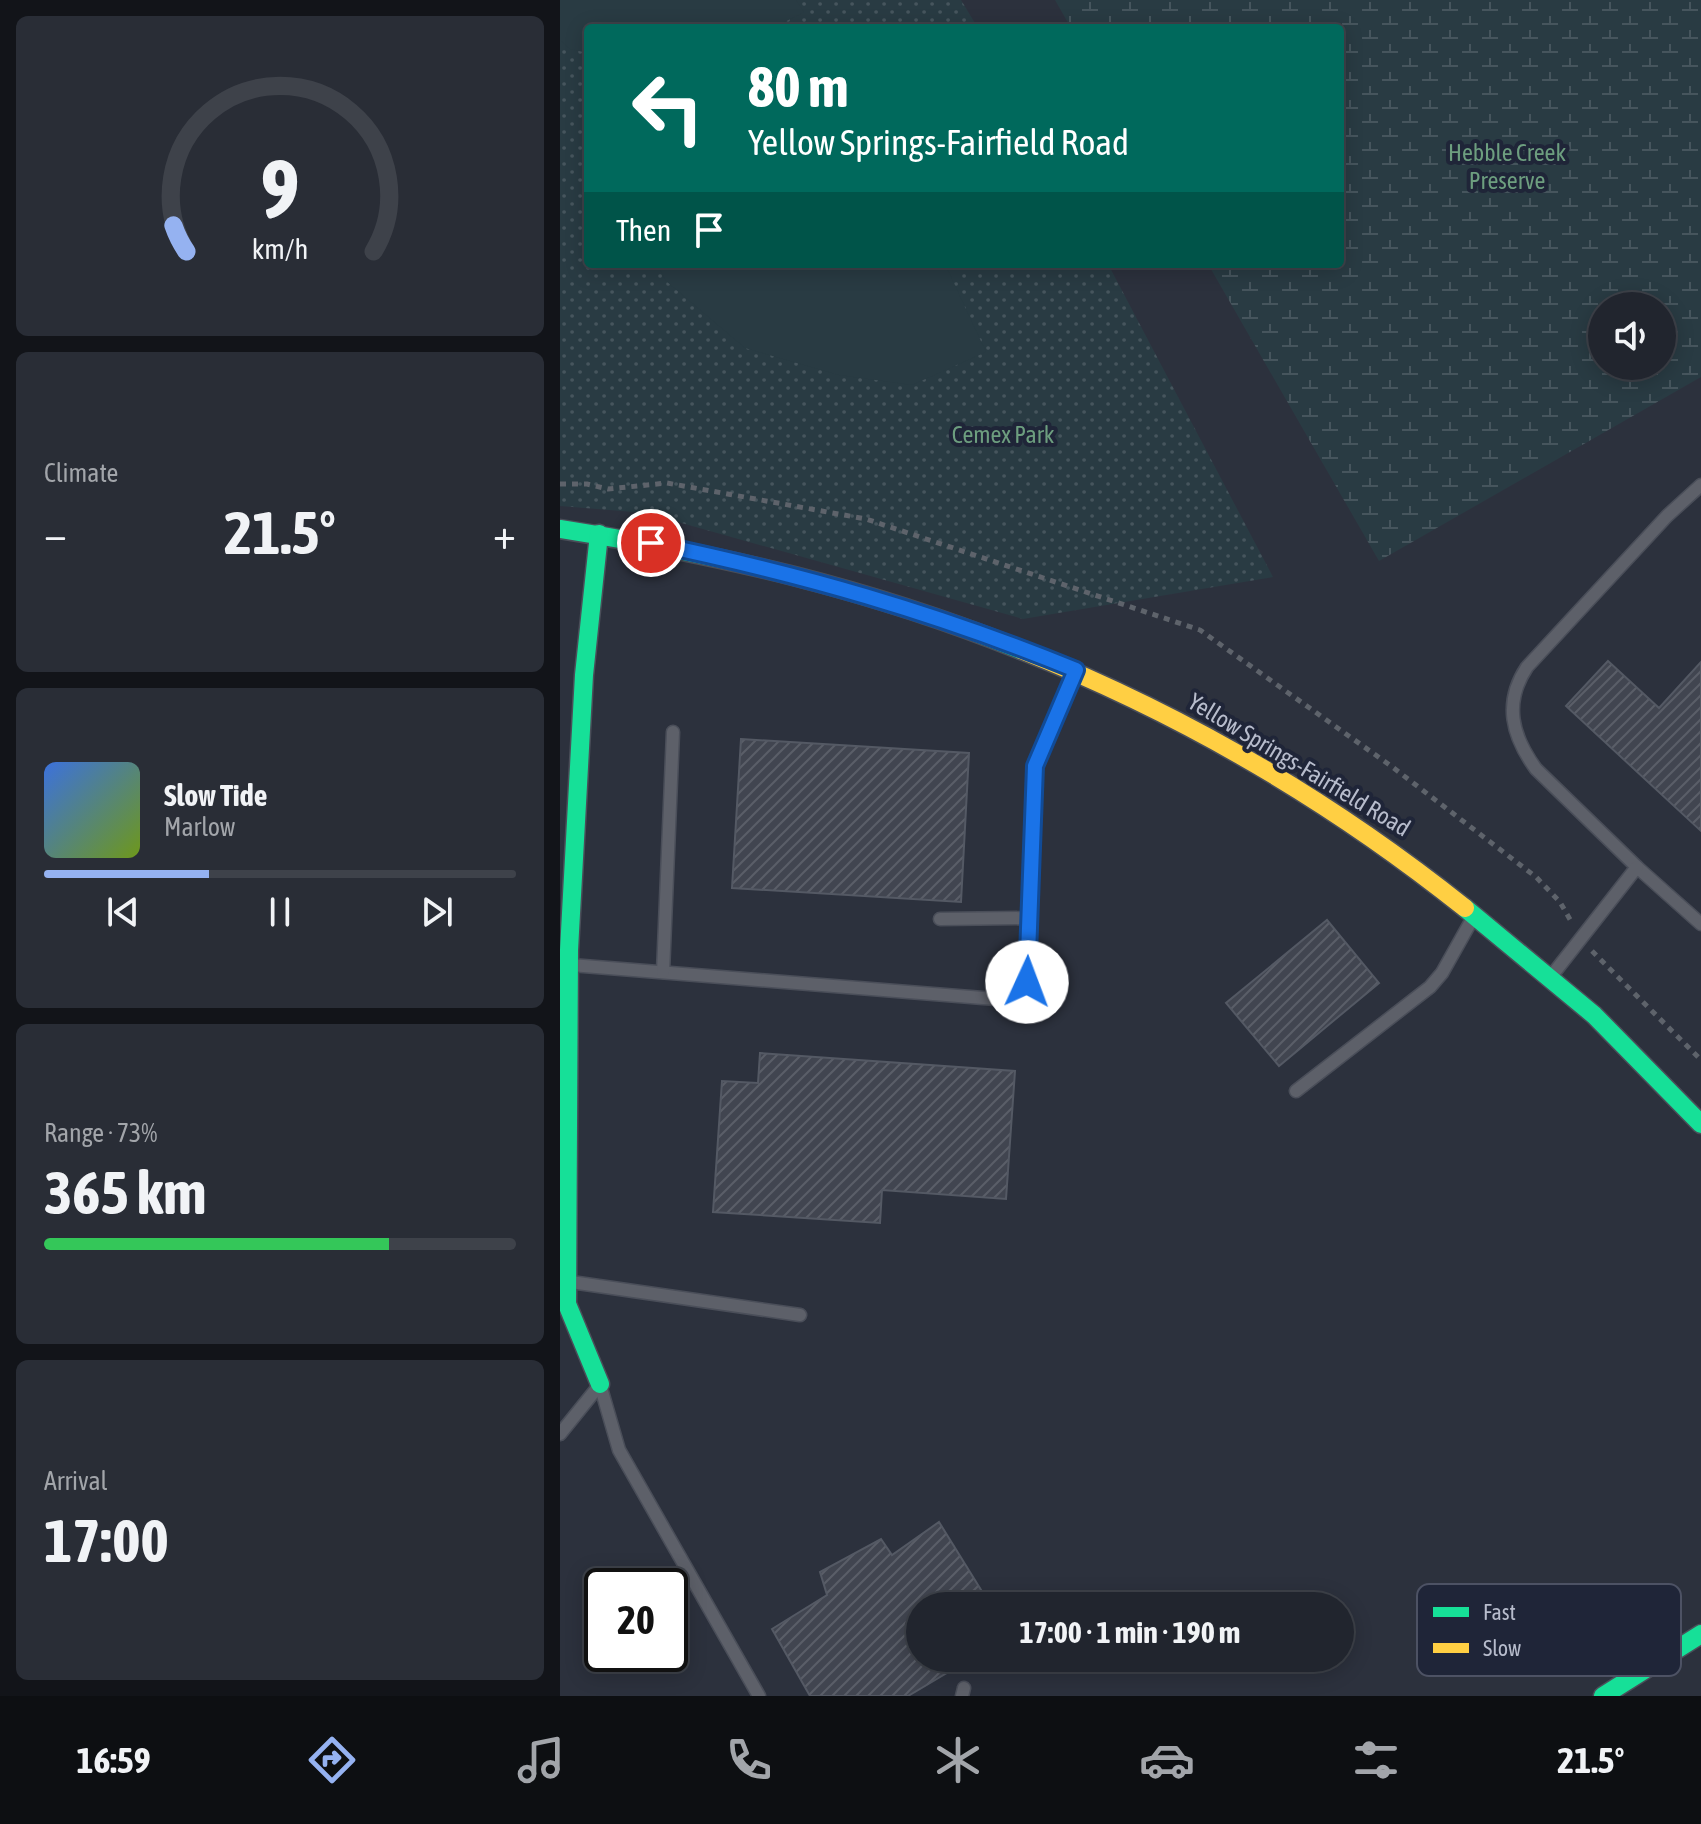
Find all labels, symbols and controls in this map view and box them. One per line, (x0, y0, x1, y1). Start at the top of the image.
text: 80 m (748, 55, 849, 119)
icon: left (616, 56, 720, 160)
text: Yellow Springs-Fairfield Road (748, 121, 1129, 163)
park label: Hebble Creek Preserve (1448, 139, 1566, 194)
text: 9 (260, 140, 300, 236)
icon: arrive (687, 208, 731, 252)
text: Then (616, 213, 671, 247)
text: km/h (252, 232, 308, 265)
map controls (1588, 292, 1676, 380)
button: sound (1588, 292, 1676, 380)
park label: Cemex Park (952, 421, 1055, 448)
text: Climate (44, 458, 118, 488)
text: 21.5° (224, 498, 336, 567)
text: − (44, 508, 67, 558)
text: + (493, 508, 516, 558)
pin (617, 509, 685, 577)
icon: arrive (629, 521, 673, 565)
street label: Yellow Springs-Fairfield Road (1183, 688, 1415, 842)
text: Slow Tide (164, 778, 267, 812)
text: Marlow (164, 812, 235, 842)
icon: previous (101, 890, 145, 934)
icon: pause (258, 890, 302, 934)
icon: next (415, 890, 459, 934)
position arrow (985, 940, 1069, 1024)
text: Range · 73% (44, 1118, 157, 1148)
text: 365 km (44, 1158, 206, 1227)
text: Arrival (44, 1466, 108, 1496)
text: 17:00 (44, 1506, 169, 1575)
speed limit sign: 20 (584, 1568, 688, 1672)
legend (1417, 1584, 1681, 1676)
text: Fast (1483, 1599, 1516, 1625)
text: 17:00 · 1 min · 190 m (1020, 1615, 1240, 1649)
text: Slow (1483, 1635, 1521, 1661)
icon: directions (304, 1732, 360, 1788)
icon: music (513, 1732, 569, 1788)
icon: phone (721, 1732, 777, 1788)
icon: climate (930, 1732, 986, 1788)
icon: car (1139, 1732, 1195, 1788)
icon: filters (1348, 1732, 1404, 1788)
text: 16:59 (76, 1739, 151, 1781)
text: 21.5° (1557, 1739, 1624, 1781)

